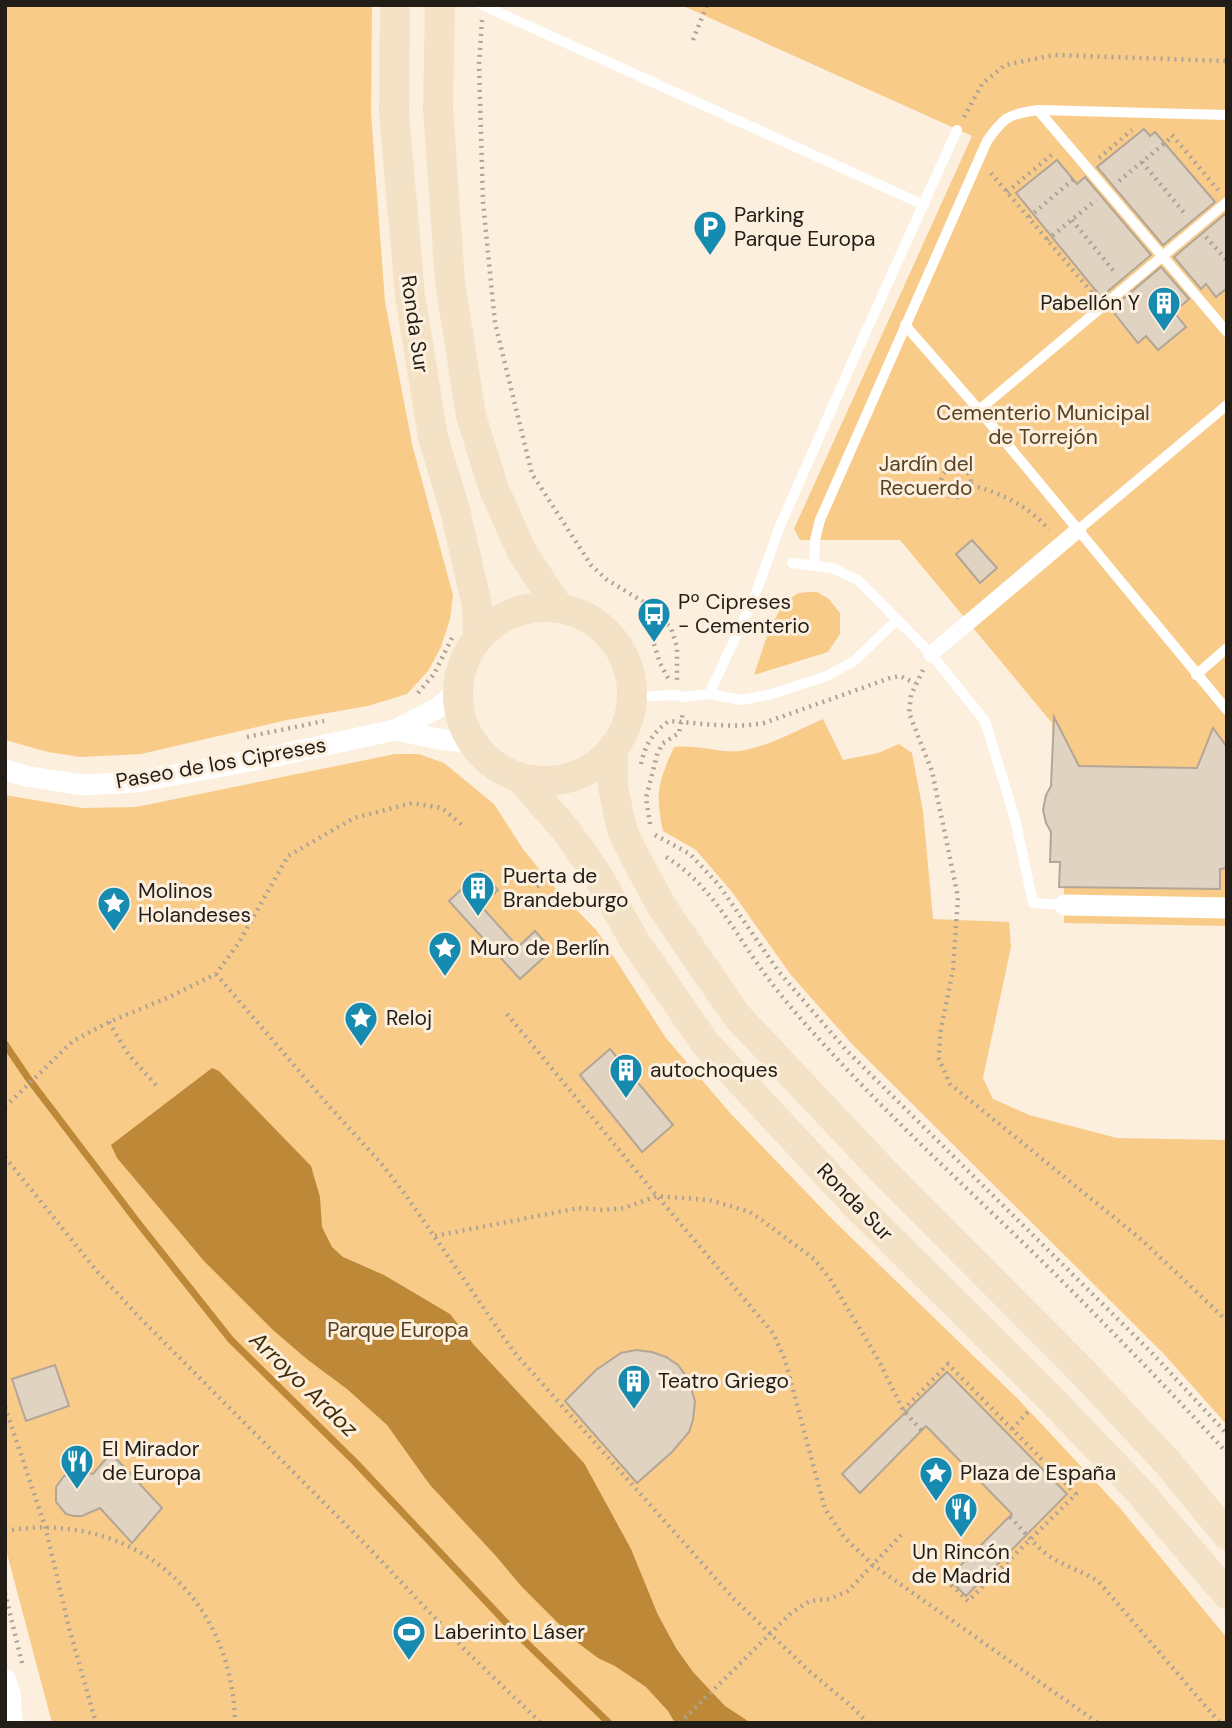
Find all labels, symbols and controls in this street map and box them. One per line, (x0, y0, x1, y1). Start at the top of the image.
place label: Parking Parque Europa (734, 201, 876, 253)
parking icon: Parking Parque Europa (691, 208, 729, 257)
street label: Ronda Sur (394, 273, 436, 375)
building icon: Pabellón Y (1145, 284, 1183, 333)
place label: Pabellón Y (1040, 289, 1140, 317)
park label: Cementerio Municipal de Torrejón (936, 399, 1150, 451)
park label: Jardín del Recuerdo (879, 450, 973, 502)
place label: Pº Cipreses - Cementerio (678, 588, 810, 640)
bus stop icon: Pº Cipreses - Cementerio (635, 595, 673, 644)
street label: Paseo de los Cipreses (114, 731, 328, 795)
place label: Puerta de Brandeburgo (503, 862, 628, 914)
building icon: Puerta de Brandeburgo (459, 869, 497, 918)
place label: Molinos Holandeses (138, 877, 251, 929)
place icon: Molinos Holandeses (95, 884, 133, 933)
place icon: Muro de Berlín (426, 929, 464, 978)
place label: Muro de Berlín (470, 934, 610, 962)
place icon: Reloj (342, 999, 380, 1048)
place label: Reloj (386, 1004, 432, 1032)
building icon: autochoques (607, 1051, 645, 1100)
place label: autochoques (650, 1056, 778, 1084)
street label: Ronda Sur (811, 1157, 899, 1247)
park label: Parque Europa (327, 1316, 469, 1344)
water label: Arroyo Ardoz (243, 1324, 365, 1443)
building icon: Teatro Griego (615, 1362, 653, 1411)
place label: Teatro Griego (658, 1367, 789, 1395)
place label: El Mirador de Europa (102, 1435, 201, 1487)
restaurant icon: El Mirador de Europa (58, 1442, 96, 1491)
place icon: Plaza de España (917, 1454, 955, 1503)
place label: Plaza de España (960, 1459, 1116, 1487)
restaurant icon: Un Rincón de Madrid (942, 1490, 980, 1539)
place label: Un Rincón de Madrid (912, 1538, 1010, 1590)
sports icon: Laberinto Láser (390, 1613, 428, 1662)
place label: Laberinto Láser (434, 1618, 585, 1646)

